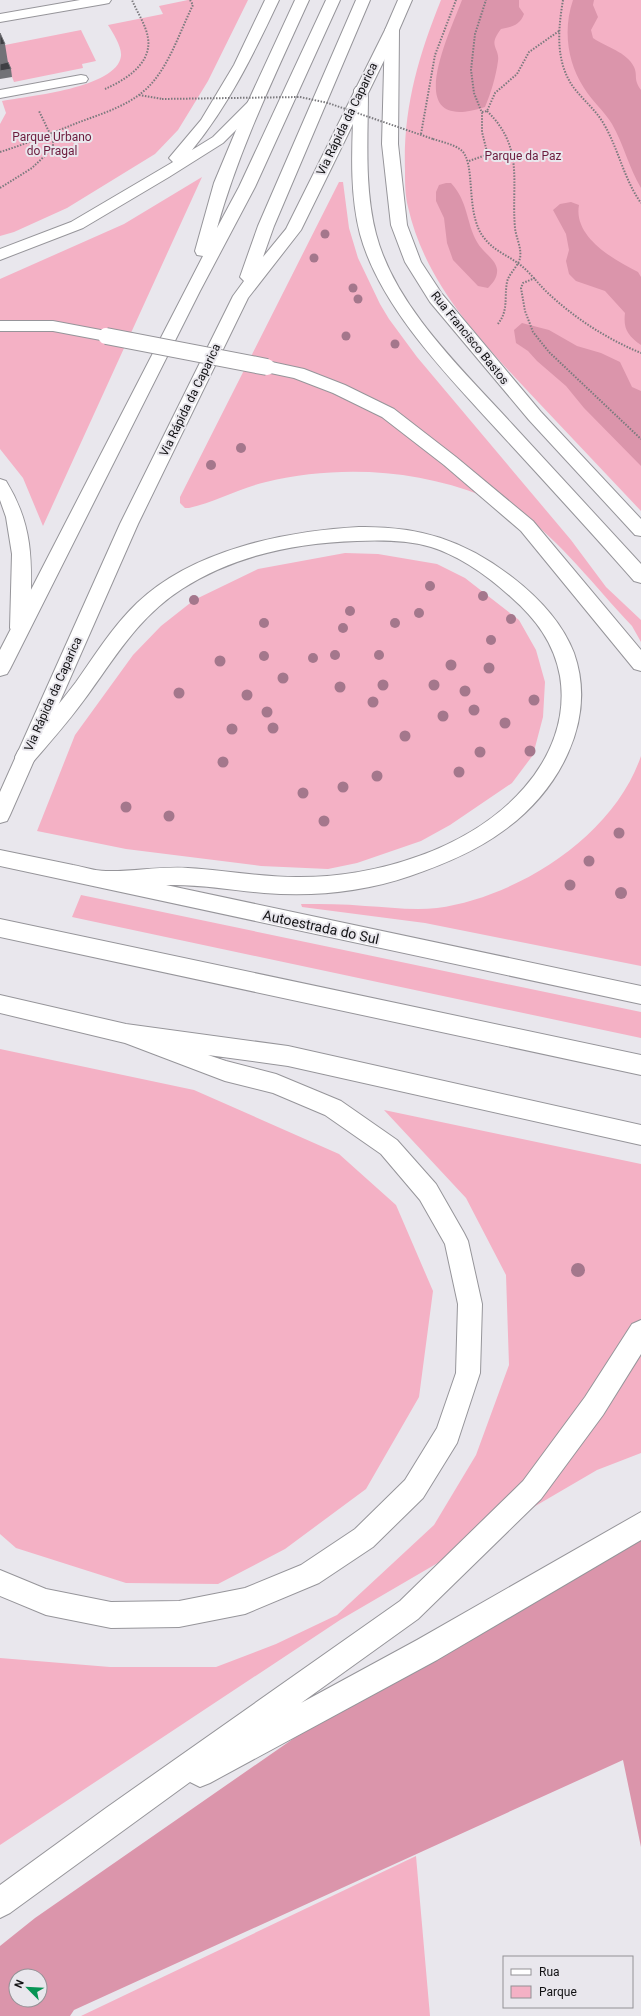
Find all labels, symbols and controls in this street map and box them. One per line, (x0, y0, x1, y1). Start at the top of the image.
street label: Via Rápida da Caparica (314, 60, 380, 178)
park label: Parque Urbano do Pragal (12, 130, 92, 158)
park label: Parque da Paz (484, 149, 562, 163)
street label: Rua Francisco Bastos (428, 289, 512, 387)
street label: Via Rápida da Caparica (157, 341, 223, 459)
street label: Via Rápida da Caparica (21, 635, 85, 753)
street label: Autoestrada do Sul (261, 907, 381, 947)
legend (503, 1956, 633, 2008)
text: Rua (539, 1965, 560, 1979)
north arrow (8, 1968, 48, 2008)
text: N (12, 1978, 27, 1990)
text: Parque (539, 1985, 577, 1999)

